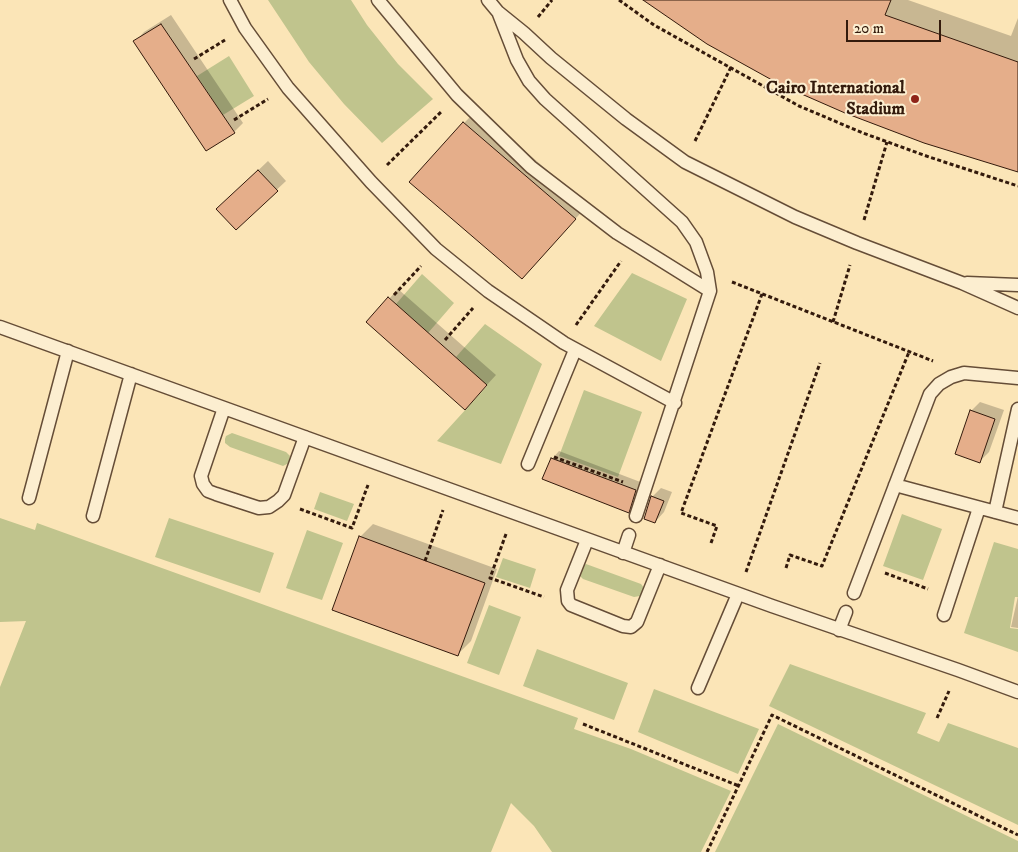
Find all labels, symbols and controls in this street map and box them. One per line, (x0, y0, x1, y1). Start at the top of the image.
scale bar (848, 10, 943, 42)
text: 20 m (854, 19, 884, 38)
place label: Cairo International Stadium (766, 78, 905, 120)
marker: Cairo International Stadium (909, 93, 921, 105)

